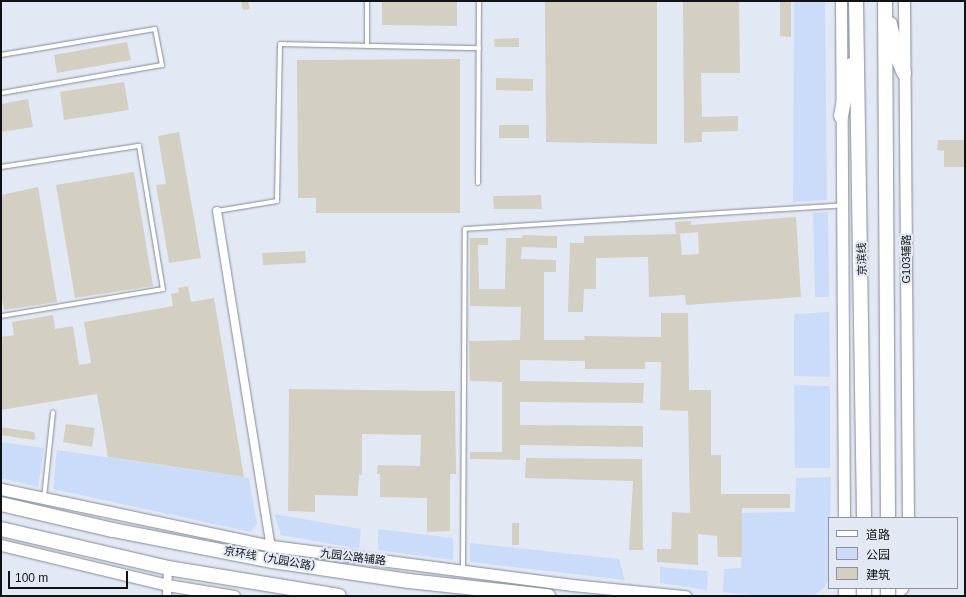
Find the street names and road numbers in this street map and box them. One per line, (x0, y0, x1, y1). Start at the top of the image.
street label: G103辅路 (899, 235, 913, 283)
street label: 京滨线 (855, 242, 869, 276)
street label: 京环线（九园公路） (223, 544, 323, 574)
street label: 九园公路辅路 (319, 546, 387, 568)

